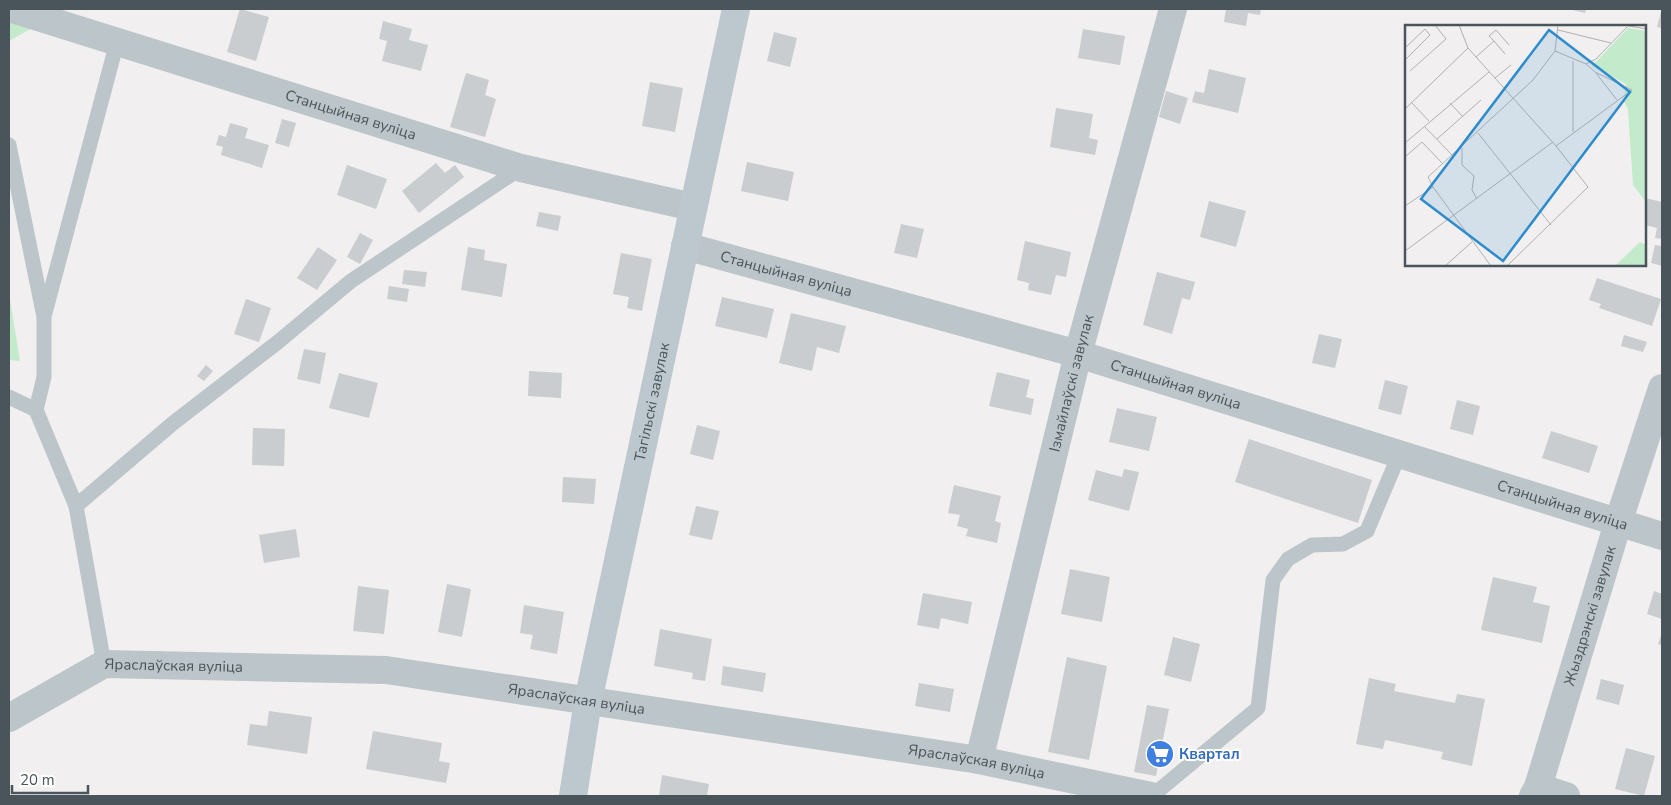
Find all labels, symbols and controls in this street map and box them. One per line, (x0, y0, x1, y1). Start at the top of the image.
inset map (1405, 25, 1646, 266)
street label: Станцыйная вуліца (283, 85, 419, 145)
street label: Станцыйная вуліца (718, 246, 855, 302)
street label: Ізмайлаўскі завулак (1045, 312, 1098, 454)
street label: Тагільскі завулак (630, 341, 674, 463)
street label: Станцыйная вуліца (1108, 355, 1244, 414)
street label: Станцыйная вуліца (1494, 475, 1630, 535)
street label: Жыздрэнскі завулак (1559, 543, 1621, 688)
street label: Яраслаўская вуліца (104, 654, 243, 677)
street label: Яраслаўская вуліца (506, 679, 647, 719)
street label: Яраслаўская вуліца (907, 739, 1047, 784)
supermarket icon: Квартал (1145, 739, 1175, 769)
place label: Квартал (1179, 744, 1240, 764)
scale bar (12, 762, 89, 794)
text: 20 m (20, 770, 55, 790)

